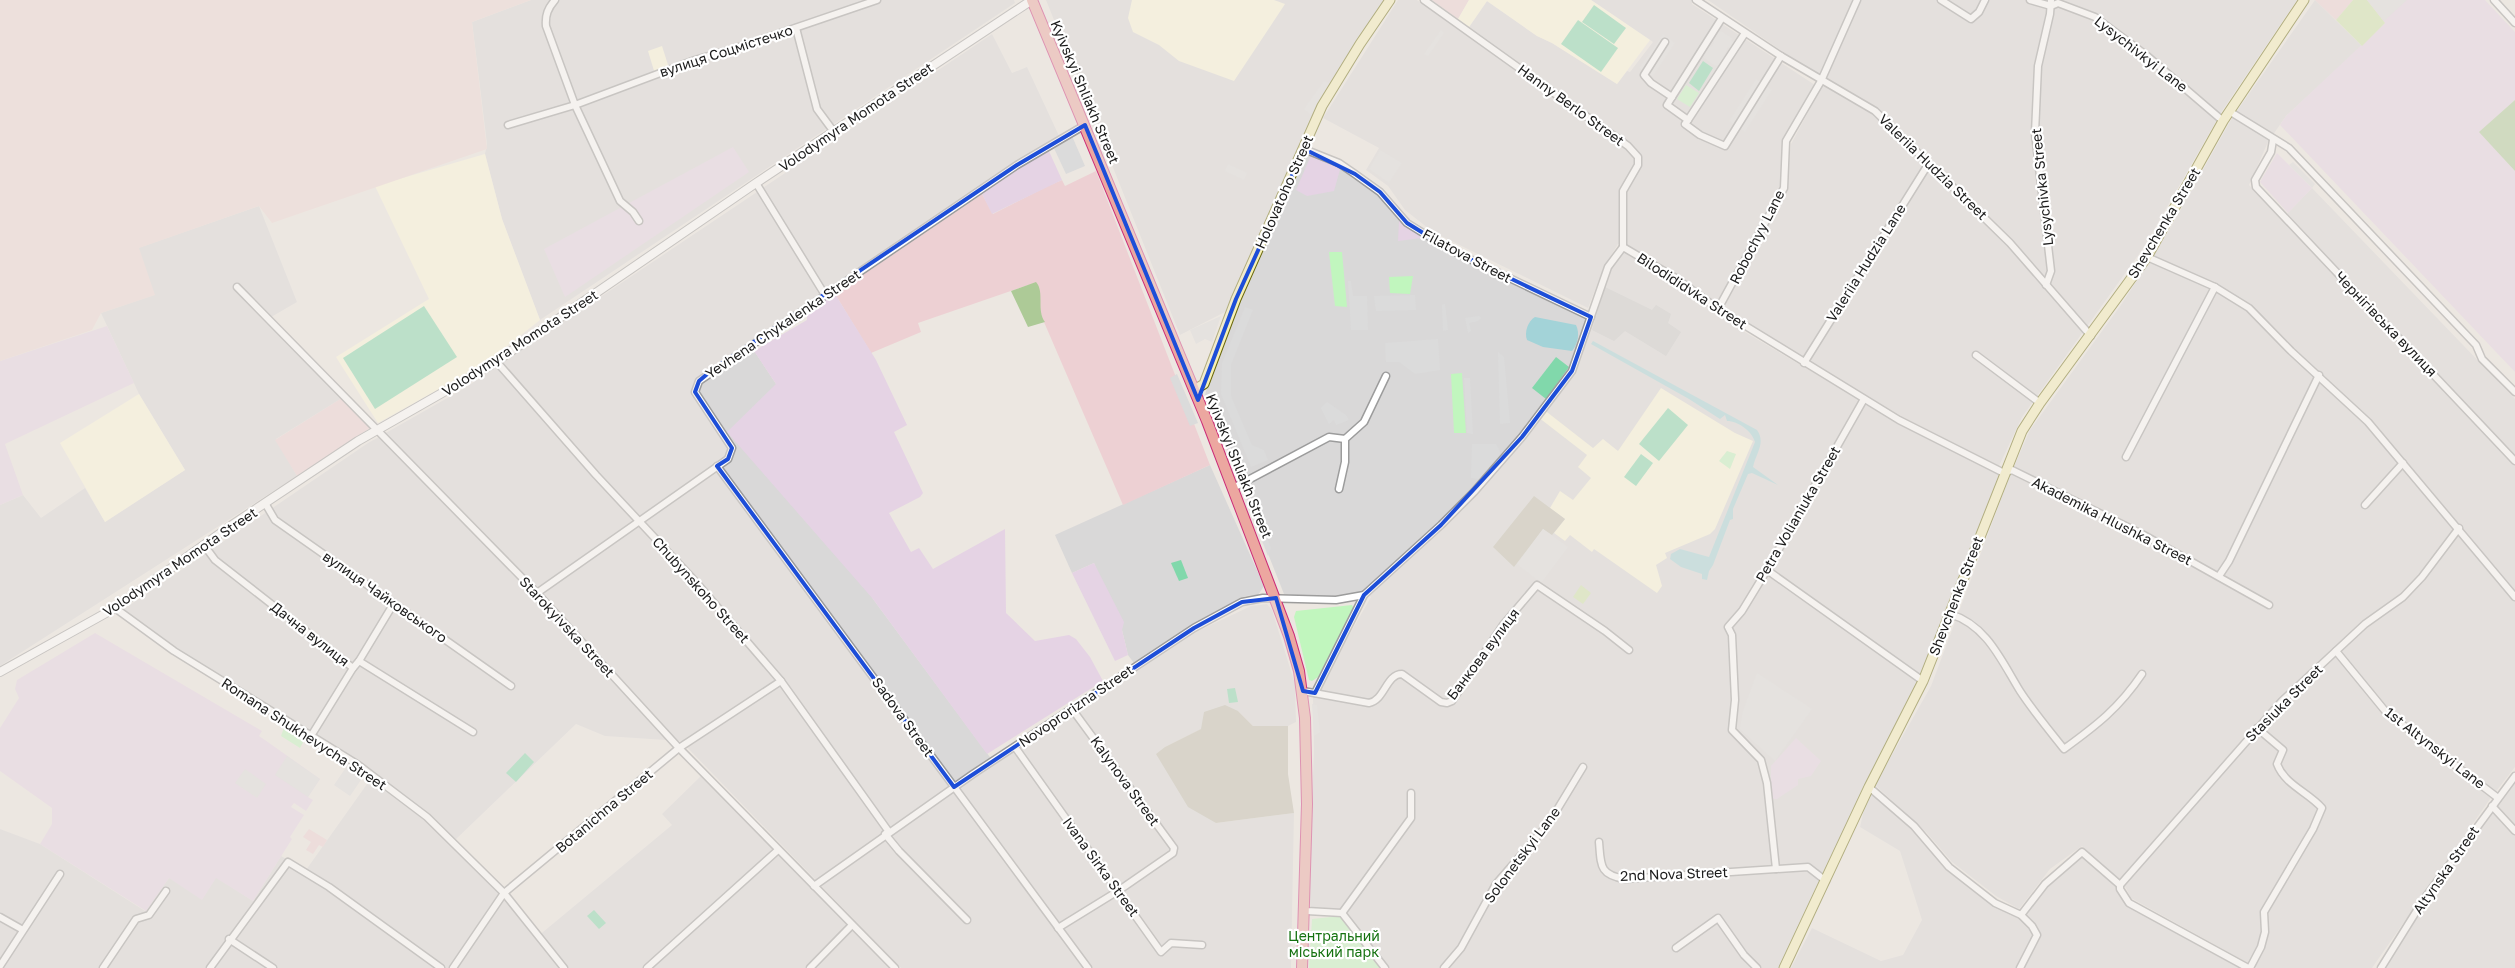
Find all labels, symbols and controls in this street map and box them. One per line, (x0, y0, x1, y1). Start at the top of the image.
street label: Lysychivkyi Lane (2091, 12, 2191, 95)
street label: Kyivskyi Shliakh Street (1047, 17, 1123, 166)
street label: вулиця Соцмістечко (657, 21, 795, 80)
street label: Volodymyra Momota Street (775, 59, 936, 175)
street label: Hanny Berlo Street (1515, 60, 1628, 149)
street label: Valeriia Hudzia Street (1875, 110, 1991, 223)
street label: Lysychivka Street (2027, 127, 2056, 247)
street label: Holovatoho Street (1251, 132, 1316, 251)
street label: Shevchenka Street (2124, 164, 2203, 281)
street label: Robochyy Lane (1726, 187, 1788, 287)
street label: Valeriia Hudzia Lane (1822, 201, 1909, 325)
street label: Filatova Street (1420, 225, 1515, 286)
street label: Bilodididvka Street (1634, 249, 1750, 332)
street label: Yevhena Chykalenka Street (702, 265, 863, 382)
street label: Чернігівська вулиця (2332, 268, 2441, 380)
street label: Volodymyra Momota Street (439, 286, 601, 399)
street label: Kyivskyi Shliakh Street (1203, 391, 1276, 541)
street label: Petra Volianiuka Street (1752, 443, 1843, 585)
street label: Akademika Hlushka Street (2029, 473, 2195, 568)
street label: Volodymyra Momota Street (99, 504, 260, 620)
street label: Chubynskoho Street (649, 533, 753, 646)
street label: Shevchenka Street (1925, 534, 1986, 658)
street label: вулиця Чайковського (320, 547, 451, 646)
street label: Starokyivska Street (516, 573, 618, 681)
street label: Дачна вулиця (268, 598, 353, 669)
street label: Банкова вулиця (1443, 605, 1522, 703)
street label: Stasiuka Street (2241, 660, 2326, 745)
street label: Novoprorizna Street (1015, 661, 1136, 750)
street label: Romana Shukhevycha Street (219, 674, 390, 793)
street label: Sadova Street (869, 674, 938, 760)
street label: 1st Altynskyi Lane (2382, 703, 2489, 792)
street label: Kalynova Street (1087, 733, 1164, 829)
street label: Botanichna Street (552, 765, 656, 856)
street label: Solonetskyi Lane (1480, 803, 1563, 906)
street label: Ivana Sirka Street (1060, 814, 1143, 920)
street label: Altynska Street (2409, 822, 2482, 917)
street label: 2nd Nova Street (1620, 863, 1728, 884)
park label: Центральний міський парк (1288, 927, 1380, 960)

